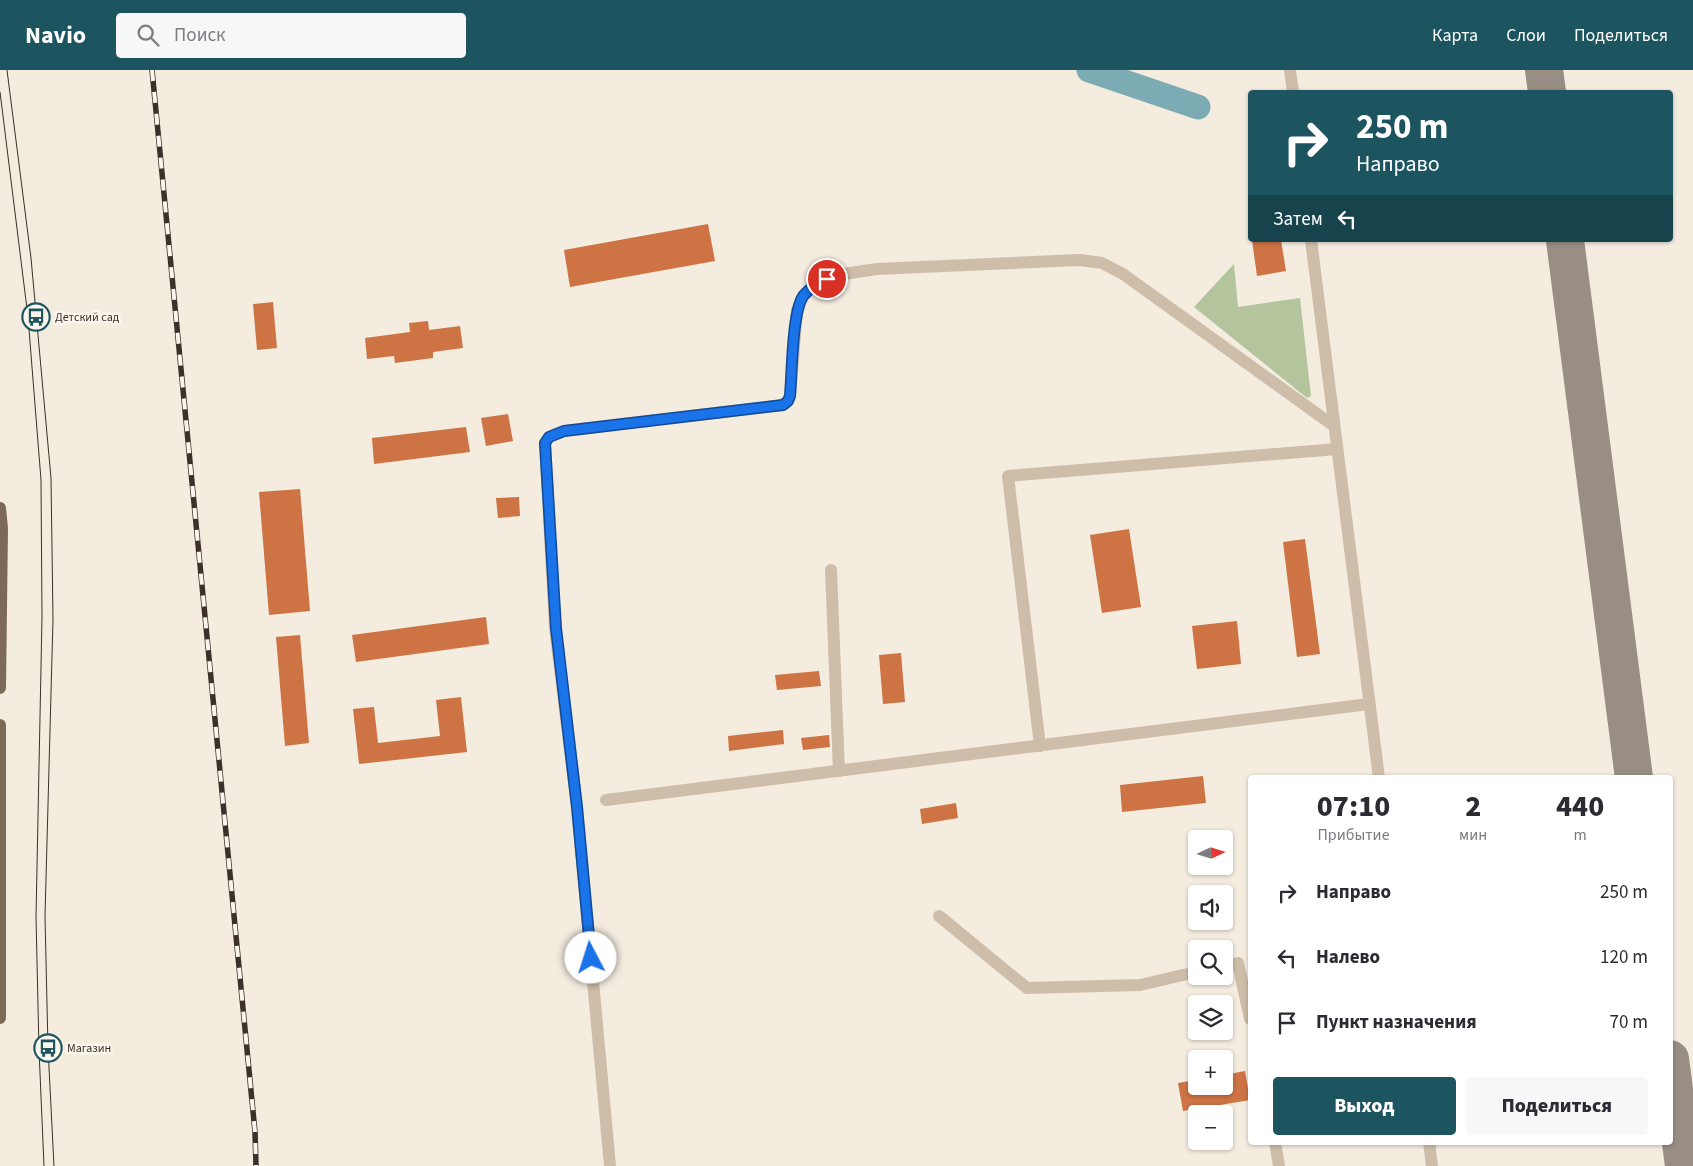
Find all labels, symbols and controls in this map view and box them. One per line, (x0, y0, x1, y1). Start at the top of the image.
search box (116, 13, 466, 58)
text: Navio (25, 18, 86, 53)
icon: search (134, 21, 162, 49)
text: Поиск (174, 22, 225, 49)
text: Карта (1432, 23, 1478, 48)
text: Слои (1506, 23, 1546, 48)
text: Поделиться (1574, 23, 1668, 48)
text: 250 m (1356, 102, 1448, 152)
icon: right (1273, 110, 1338, 175)
text: Направо (1356, 148, 1440, 180)
icon: left (1333, 205, 1361, 233)
text: Затем (1273, 206, 1323, 233)
pin (806, 258, 848, 300)
icon: arrive (813, 265, 841, 293)
bus stop icon: Детский сад (21, 302, 51, 332)
place label: Детский сад (55, 309, 120, 326)
text: 07:10 (1317, 785, 1390, 828)
text: 2 (1465, 785, 1481, 828)
text: 440 (1556, 785, 1604, 828)
text: Прибытие (1318, 824, 1390, 846)
text: мин (1459, 824, 1487, 846)
text: m (1573, 824, 1587, 846)
north arrow (1188, 830, 1232, 875)
map controls (1188, 830, 1233, 1150)
icon: right (1273, 879, 1301, 907)
text: Направо (1316, 879, 1391, 906)
text: 250 m (1600, 879, 1648, 906)
button: sound (1188, 885, 1233, 930)
position arrow (564, 931, 616, 983)
button: search (1188, 940, 1233, 985)
icon: left (1273, 944, 1301, 972)
text: Налево (1316, 944, 1380, 971)
text: 120 m (1600, 944, 1648, 971)
button: layers (1188, 995, 1233, 1040)
icon: arrive (1273, 1009, 1301, 1037)
text: Пункт назначения (1316, 1009, 1477, 1036)
text: 70 m (1610, 1009, 1648, 1036)
bus stop icon: Магазин (33, 1033, 63, 1063)
place label: Магазин (67, 1040, 111, 1057)
button: + (1188, 1050, 1233, 1095)
button: Выход (1273, 1077, 1456, 1135)
button: Поделиться (1466, 1077, 1648, 1135)
button: − (1188, 1105, 1233, 1150)

